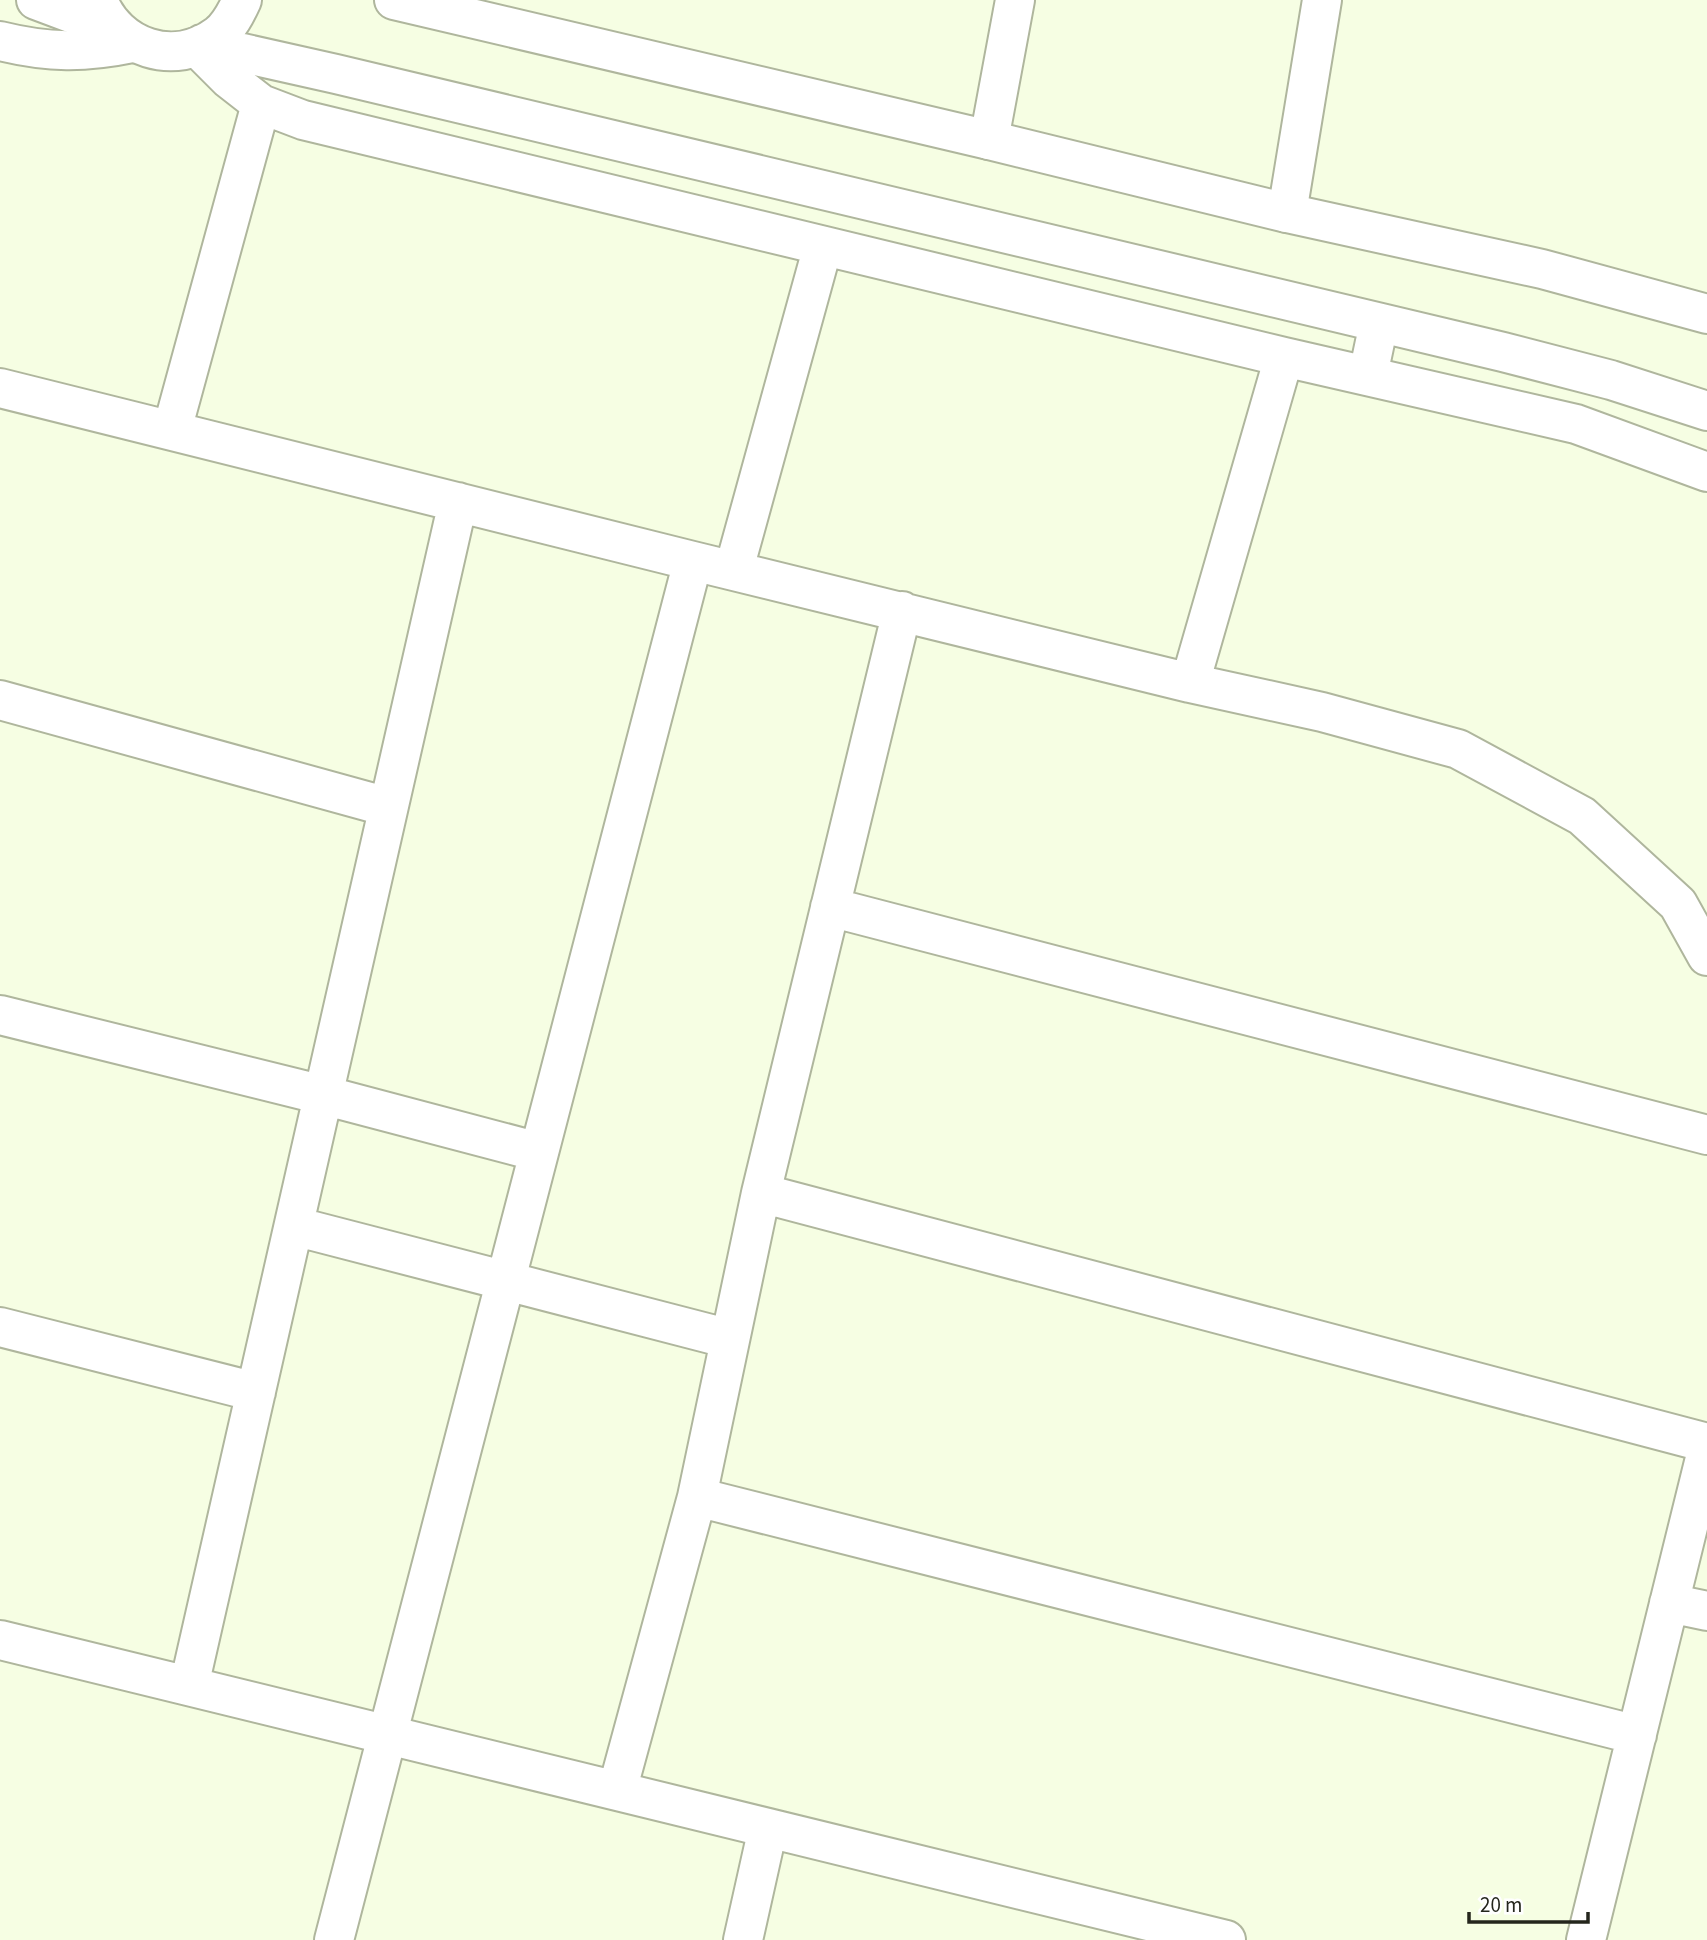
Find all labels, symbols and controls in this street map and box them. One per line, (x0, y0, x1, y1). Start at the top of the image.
scale bar (1469, 1881, 1588, 1925)
text: 20 m (1480, 1890, 1522, 1920)

